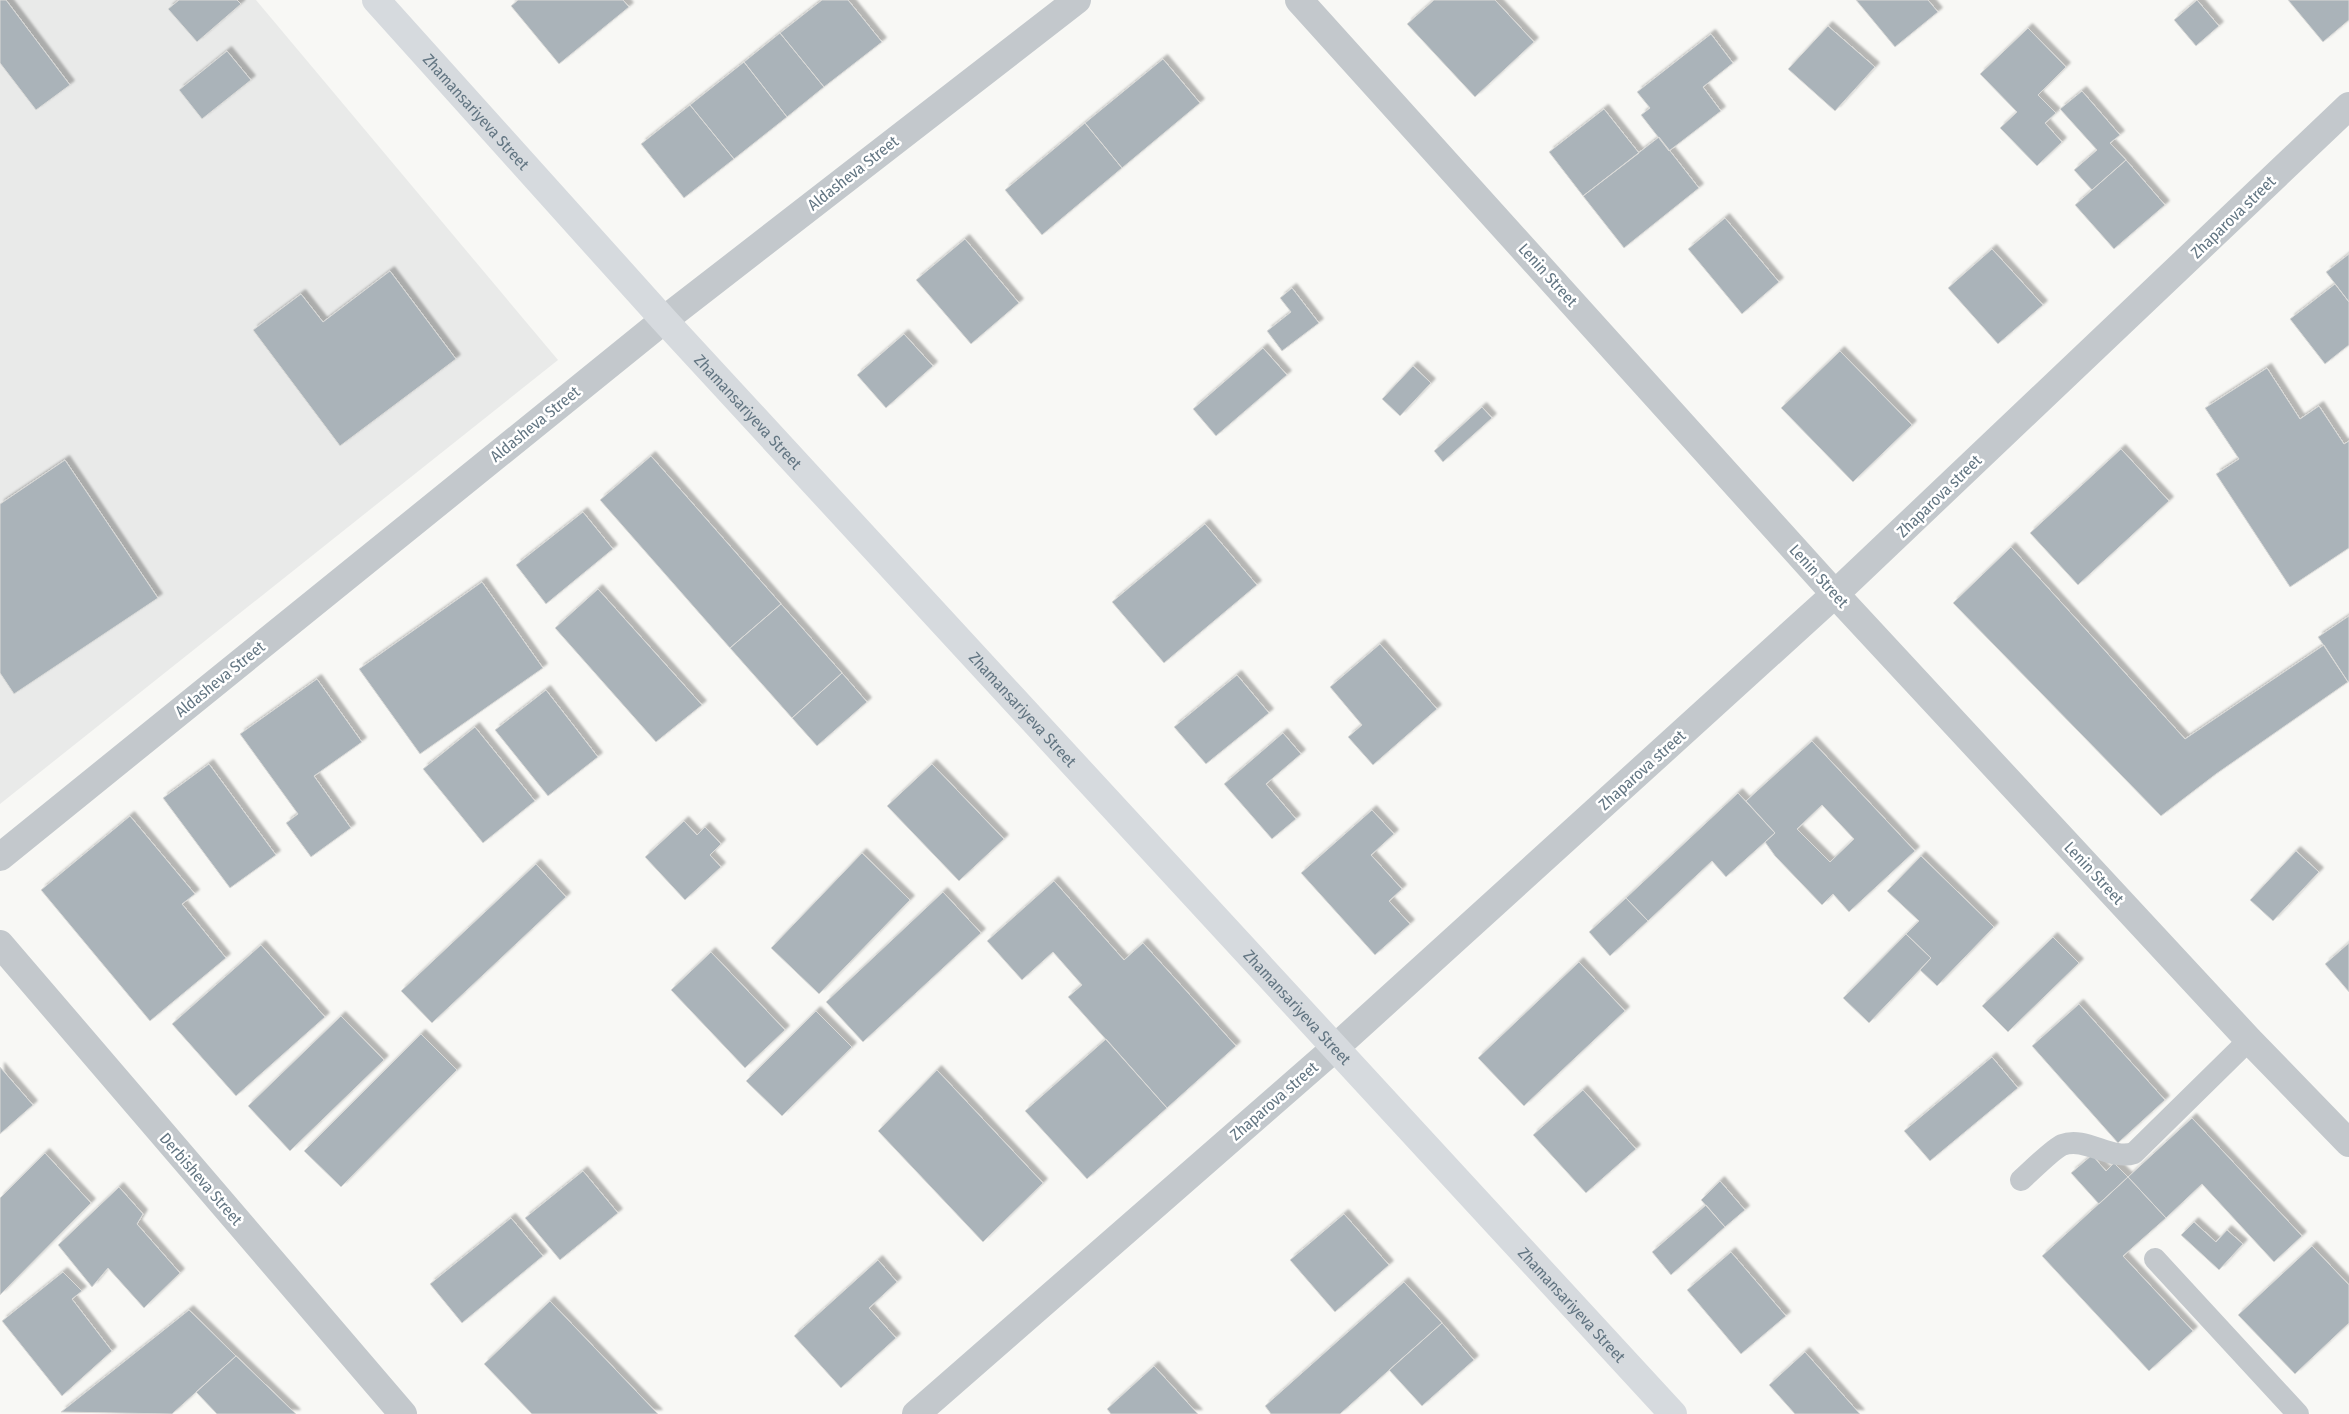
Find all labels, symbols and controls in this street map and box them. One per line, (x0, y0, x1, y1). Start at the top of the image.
street label: Zhamansariyeva Street (419, 50, 534, 174)
street label: Aldasheva Street (804, 131, 903, 214)
street label: Zhaparova street (2187, 171, 2280, 262)
street label: Lenin Street (1515, 239, 1582, 311)
street label: Zhamansariyeva Street (691, 350, 807, 473)
street label: Aldasheva Street (486, 382, 584, 466)
street label: Zhaparova street (1893, 450, 1986, 541)
street label: Lenin Street (1786, 540, 1853, 612)
street label: Aldasheva Street (171, 637, 269, 721)
street label: Zhamansariyeva Street (965, 648, 1081, 771)
street label: Zhaparova street (1595, 726, 1690, 814)
street label: Lenin Street (2060, 838, 2128, 909)
street label: Zhamansariyeva Street (1240, 946, 1356, 1069)
street label: Zhaparova street (1226, 1057, 1322, 1144)
street label: Derbisheva Street (156, 1129, 247, 1230)
street label: Zhamansariyeva Street (1514, 1243, 1630, 1367)

